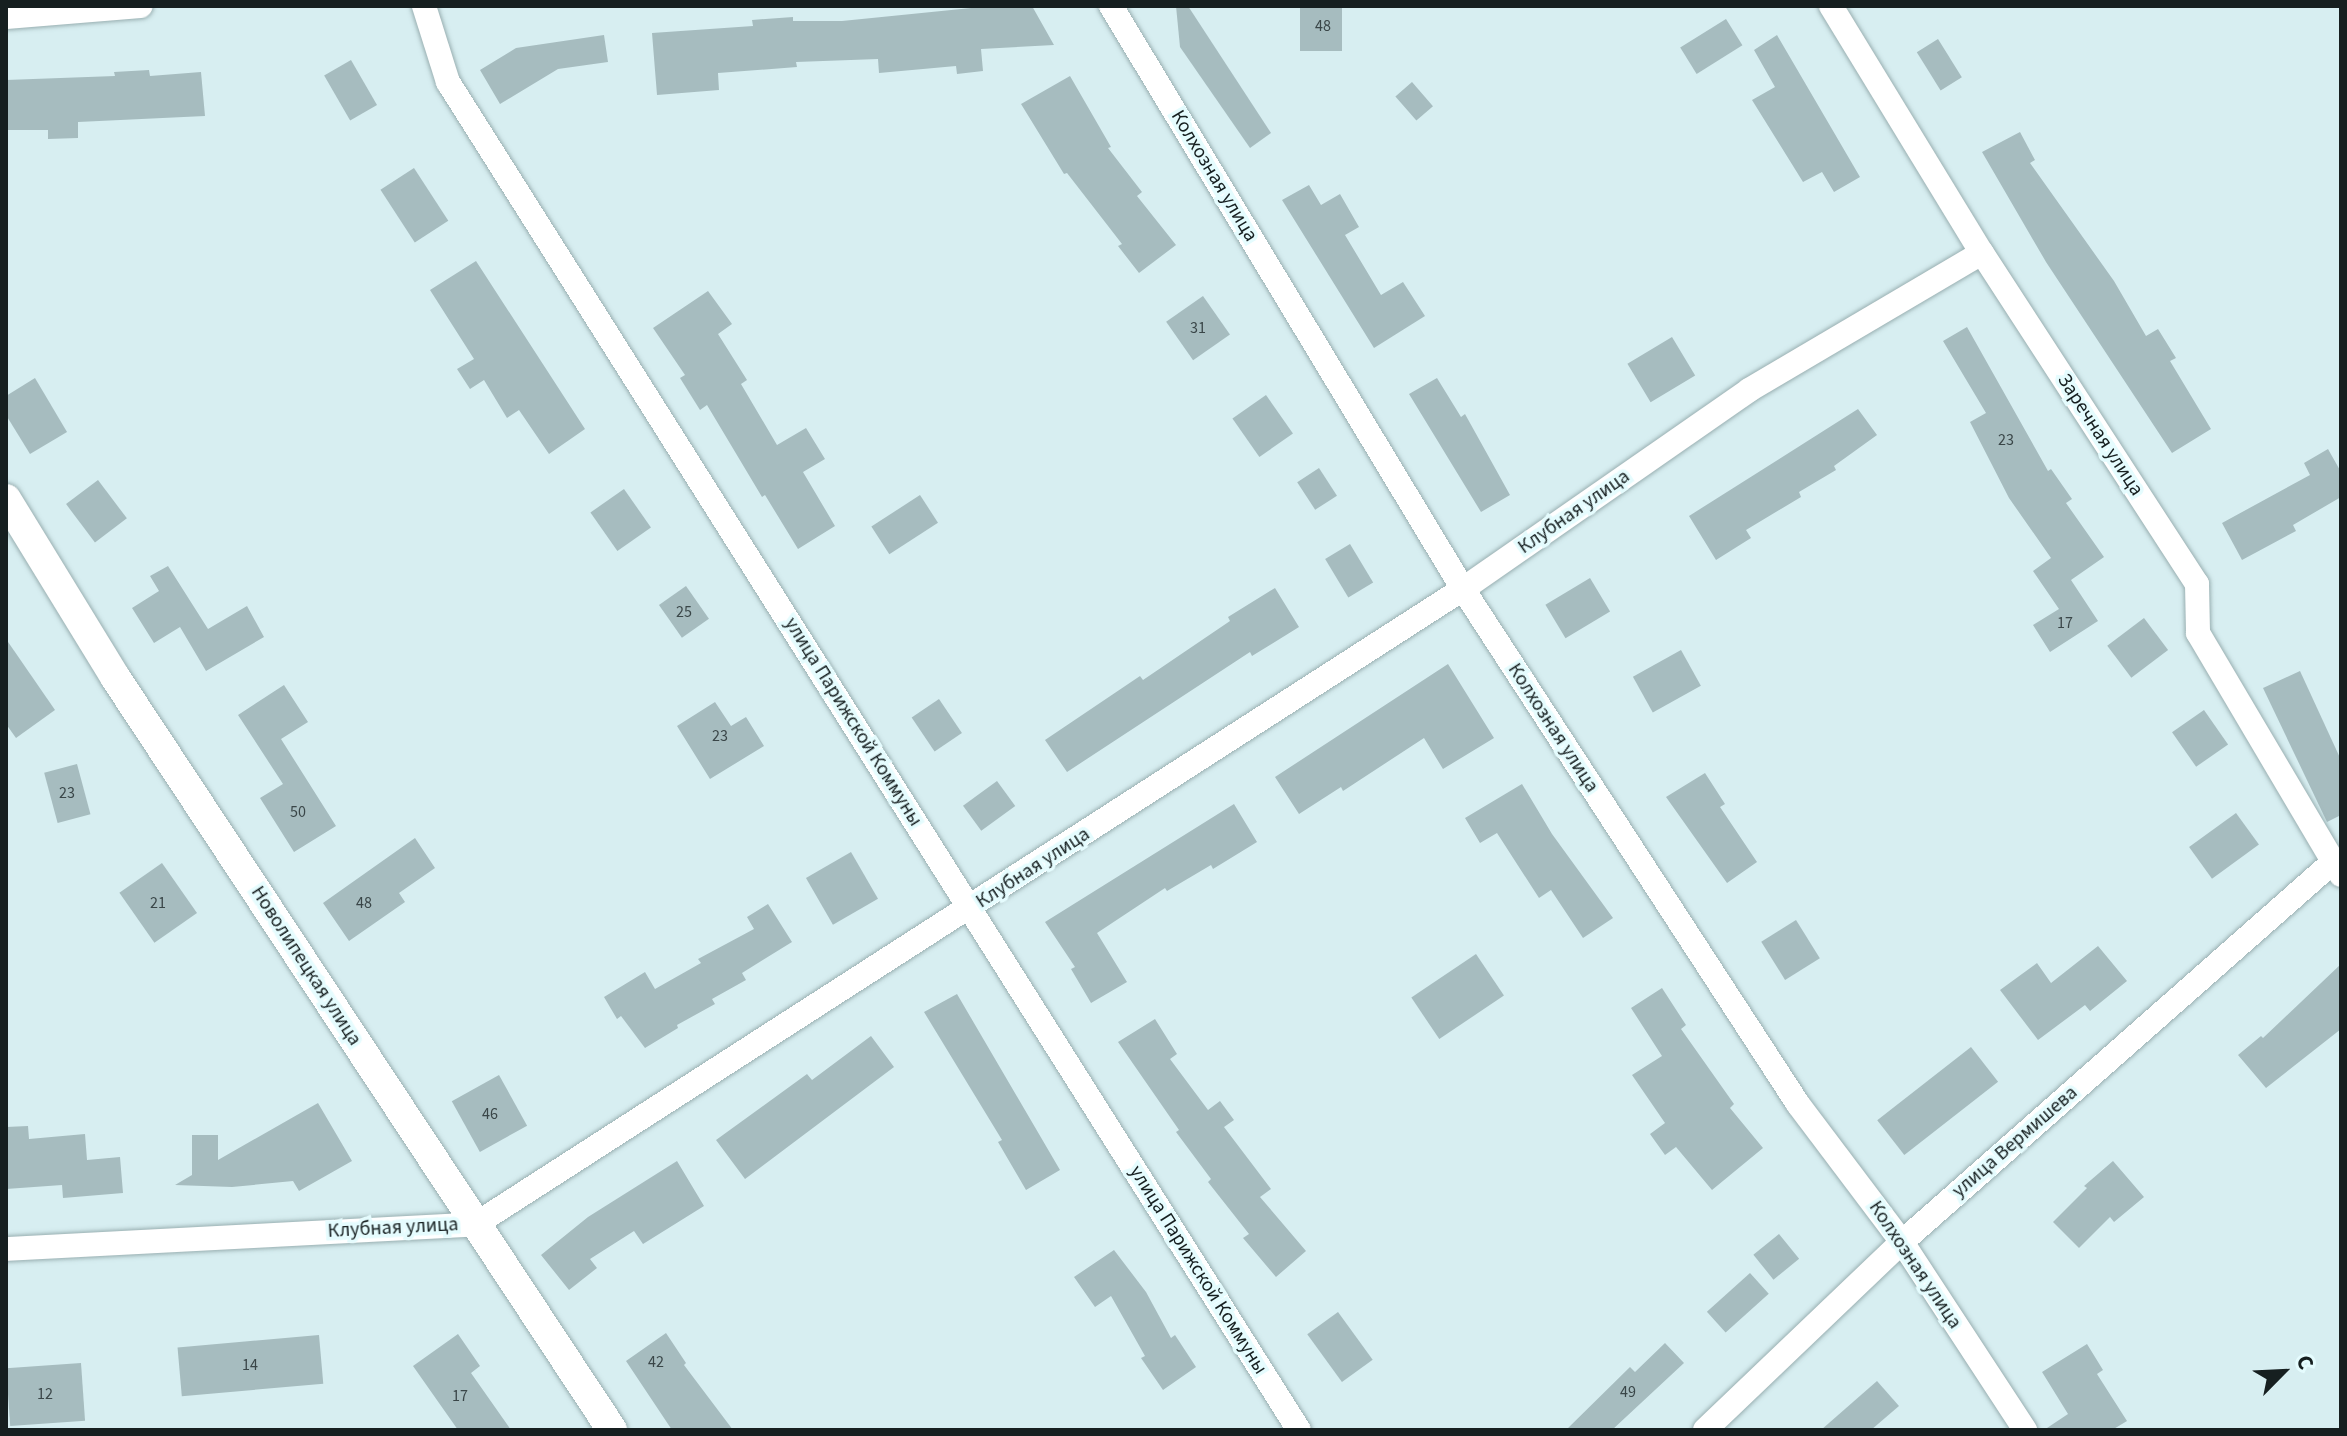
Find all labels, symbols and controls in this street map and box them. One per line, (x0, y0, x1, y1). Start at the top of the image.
house number: 48 (1315, 16, 1331, 36)
street label: Колхозная улица (1165, 106, 1263, 246)
house number: 31 (1190, 318, 1206, 338)
street label: Заречная улица (2052, 370, 2148, 500)
house number: 23 (1998, 430, 2014, 450)
street label: Клубная улица (1514, 465, 1634, 559)
house number: 25 (676, 602, 692, 622)
street label: улица Парижской Коммуны (779, 613, 927, 831)
house number: 17 (2057, 613, 2073, 633)
street label: Колхозная улица (1502, 659, 1604, 797)
house number: 23 (712, 726, 728, 746)
house number: 23 (59, 783, 75, 803)
house number: 50 (290, 802, 306, 822)
street label: Клубная улица (972, 822, 1094, 914)
street label: Новолипецкая улица (245, 882, 367, 1050)
house number: 21 (150, 893, 166, 913)
house number: 48 (356, 893, 372, 913)
street label: улица Вермишева (1947, 1081, 2083, 1203)
house number: 46 (482, 1104, 498, 1124)
street label: улица Парижской Коммуны (1124, 1161, 1272, 1379)
street label: Колхозная улица (1863, 1196, 1967, 1334)
street label: Клубная улица (327, 1213, 459, 1243)
north arrow (2243, 1332, 2323, 1412)
text: С (2288, 1350, 2322, 1375)
house number: 42 (648, 1352, 664, 1372)
house number: 14 (242, 1355, 258, 1375)
house number: 49 (1620, 1382, 1636, 1402)
house number: 12 (37, 1384, 53, 1404)
house number: 17 (452, 1386, 468, 1406)

